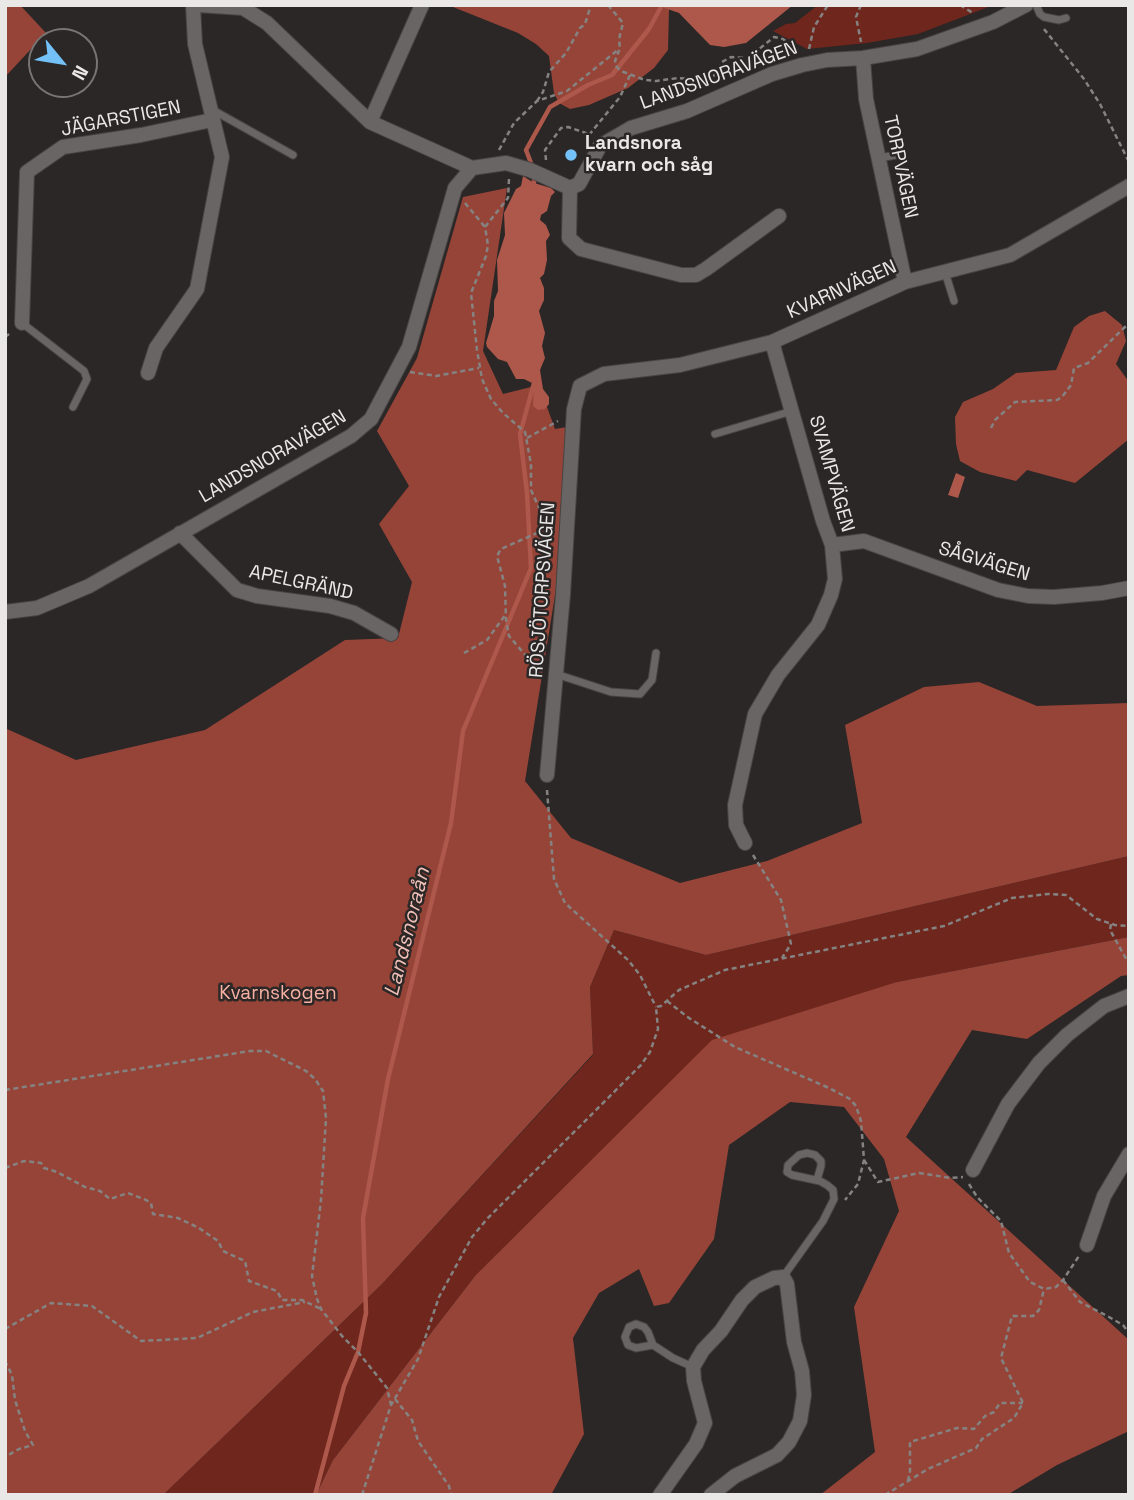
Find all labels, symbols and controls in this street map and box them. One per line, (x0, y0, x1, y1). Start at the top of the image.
north arrow (28, 28, 98, 98)
street label: LANDSNORAVÄGEN (637, 37, 801, 115)
text: N (66, 61, 94, 85)
street label: JÄGARSTIGEN (59, 96, 183, 142)
street label: TORPVÄGEN (878, 113, 922, 221)
place label: Landsnora kvarn och såg (585, 133, 713, 177)
marker: Landsnora kvarn och såg (563, 147, 579, 163)
street label: KVARNVÄGEN (784, 256, 900, 324)
street label: LANDSNORAVÄGEN (195, 406, 351, 508)
street label: SVAMPVÄGEN (803, 413, 859, 535)
street label: RÖSJÖTORPSVÄGEN (525, 501, 561, 679)
street label: SÅGVÄGEN (936, 537, 1032, 587)
street label: APELGRÄND (247, 561, 355, 605)
water label: Landsnoraån (380, 865, 436, 999)
park label: Kvarnskogen (219, 983, 337, 1005)

